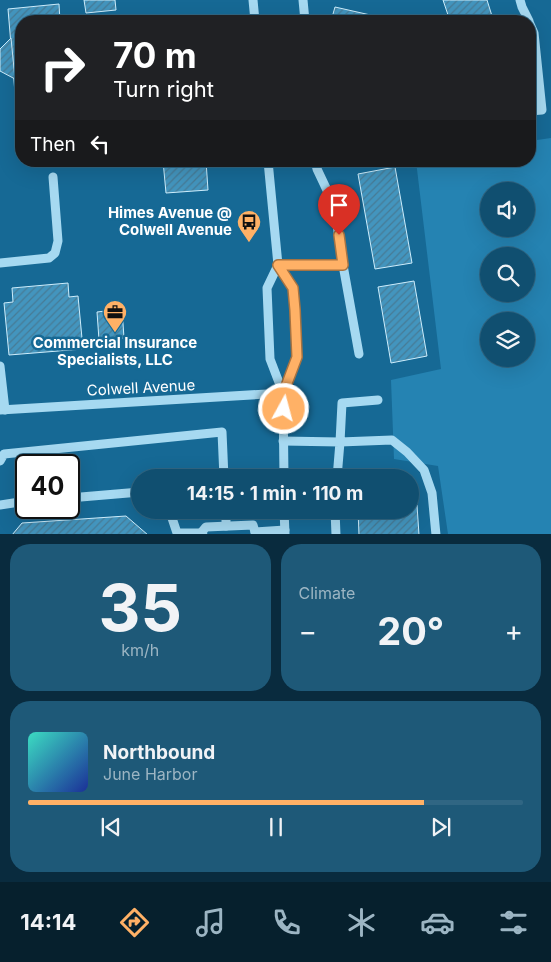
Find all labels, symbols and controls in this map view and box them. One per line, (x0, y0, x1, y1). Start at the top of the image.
text: 70 m (113, 34, 197, 76)
icon: right (30, 35, 95, 100)
text: Turn right (113, 76, 214, 102)
icon: left (86, 130, 114, 158)
text: Then (30, 133, 76, 156)
map controls (480, 182, 535, 367)
button: sound (480, 182, 535, 237)
pin (318, 184, 360, 235)
icon: arrive (325, 191, 353, 219)
place label: Himes Avenue @ Colwell Avenue (108, 203, 232, 239)
bus stop icon: Himes Avenue @ Colwell Avenue (236, 209, 262, 243)
button: search (480, 247, 535, 302)
office icon: Commercial Insurance Specialists, LLC (102, 299, 128, 333)
button: layers (480, 312, 535, 367)
place label: Commercial Insurance Specialists, LLC (33, 333, 197, 369)
street label: Colwell Avenue (86, 375, 196, 400)
position arrow (257, 382, 309, 434)
speed limit sign: 40 (15, 454, 80, 519)
text: 14:15 · 1 min · 110 m (187, 482, 363, 505)
text: 35 (98, 568, 182, 647)
text: Climate (299, 583, 355, 603)
text: 20° (377, 608, 444, 654)
text: − (299, 614, 317, 648)
text: + (504, 614, 523, 648)
text: km/h (121, 640, 159, 660)
text: Northbound (103, 741, 215, 764)
text: June Harbor (103, 764, 197, 784)
icon: previous (97, 813, 125, 841)
icon: pause (262, 813, 290, 841)
icon: next (427, 813, 455, 841)
icon: directions (117, 905, 152, 940)
icon: music (193, 905, 228, 940)
icon: phone (269, 905, 304, 940)
icon: climate (344, 905, 379, 940)
icon: car (420, 905, 455, 940)
icon: filters (496, 905, 531, 940)
text: 14:14 (20, 909, 76, 935)

